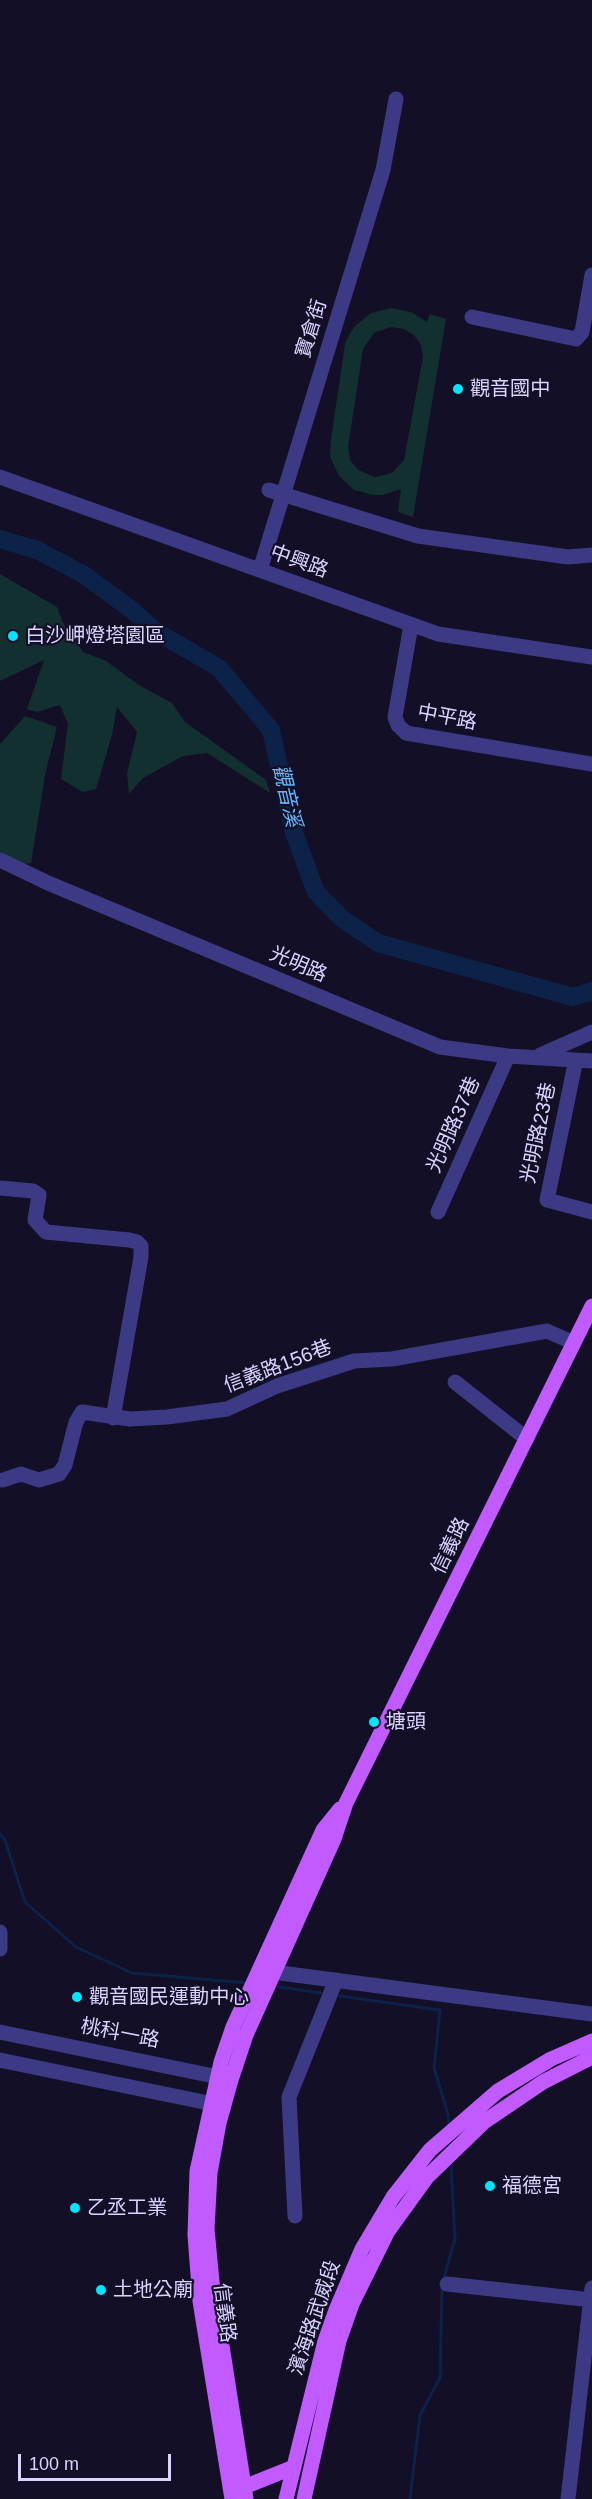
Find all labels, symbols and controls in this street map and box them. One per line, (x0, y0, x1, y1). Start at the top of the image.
street label: 寶倉街 (292, 297, 332, 361)
place label: 觀音國中 (470, 377, 550, 401)
marker: 觀音國中 (451, 382, 465, 396)
street label: 中興路 (267, 540, 331, 584)
place label: 白沙岬燈塔園區 (25, 624, 165, 648)
marker: 白沙岬燈塔園區 (6, 629, 20, 643)
street label: 中平路 (415, 700, 479, 736)
water label: 觀音溪 (267, 762, 305, 830)
street label: 光明路 (266, 942, 330, 988)
street label: 光明路37巷 (422, 1073, 486, 1177)
street label: 光明路23巷 (517, 1080, 561, 1186)
street label: 信義路156巷 (221, 1335, 335, 1399)
street label: 信義路 (427, 1514, 475, 1578)
place label: 塘頭 (386, 1710, 426, 1734)
marker: 塘頭 (367, 1715, 381, 1729)
place label: 觀音國民運動中心 (89, 1985, 249, 2009)
marker: 觀音國民運動中心 (70, 1990, 84, 2004)
street label: 桃科一路 (78, 2015, 162, 2053)
place label: 福德宮 (502, 2174, 562, 2198)
marker: 福德宮 (483, 2179, 497, 2193)
place label: 乙丞工業 (87, 2196, 167, 2220)
marker: 乙丞工業 (68, 2201, 82, 2215)
street label: 濱海路武威段 (284, 2257, 346, 2379)
place label: 土地公廟 (113, 2278, 193, 2302)
street label: 信義路 (208, 2282, 240, 2344)
marker: 土地公廟 (94, 2283, 108, 2297)
scale bar (21, 2442, 174, 2480)
text: 100 m (29, 2454, 79, 2474)

